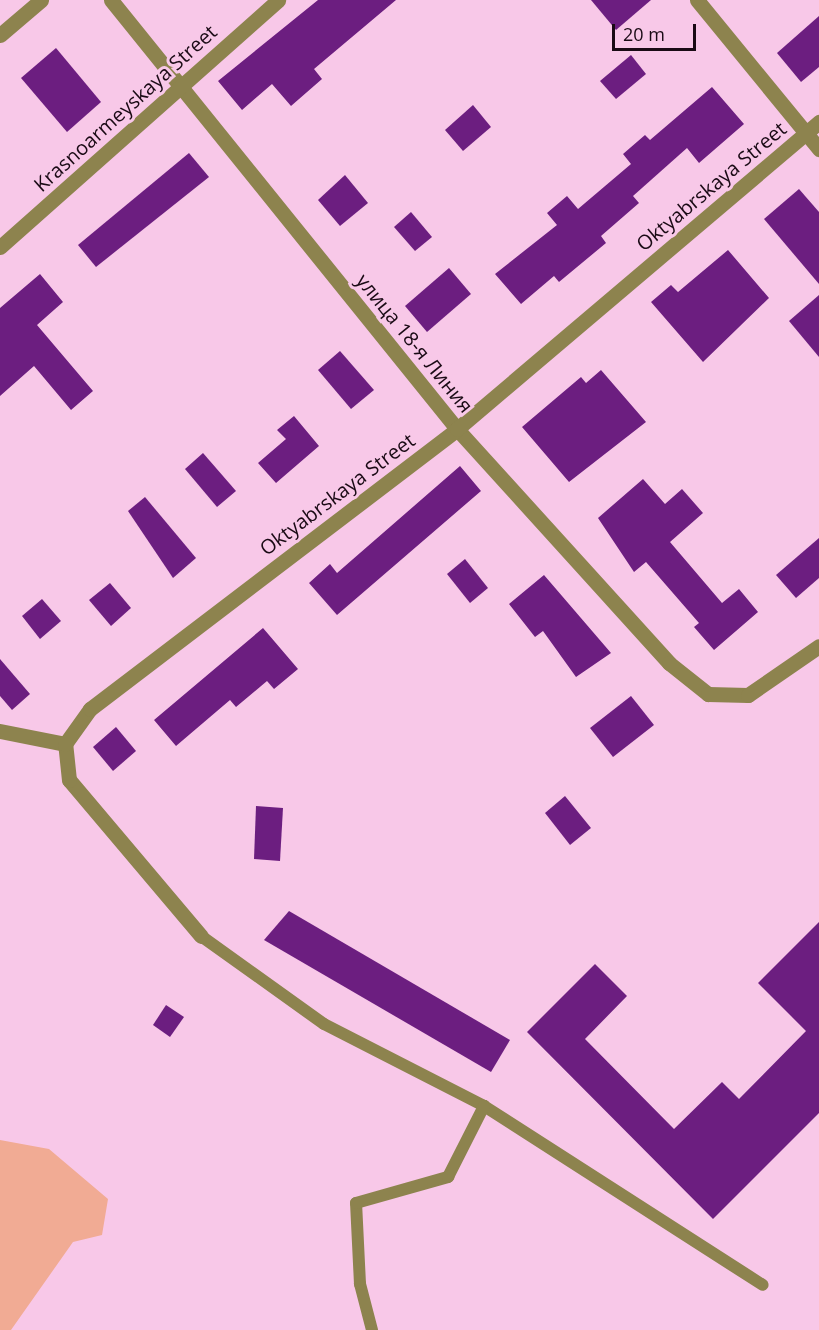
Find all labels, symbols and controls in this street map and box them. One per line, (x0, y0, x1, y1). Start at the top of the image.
scale bar (615, 12, 699, 50)
street label: Krasnoarmeyskaya Street (29, 20, 221, 196)
text: 20 m (623, 22, 665, 46)
street label: Oktyabrskaya Street (631, 116, 791, 256)
street label: улица 18-я Линия (352, 269, 478, 417)
street label: Oktyabrskaya Street (255, 428, 419, 560)

